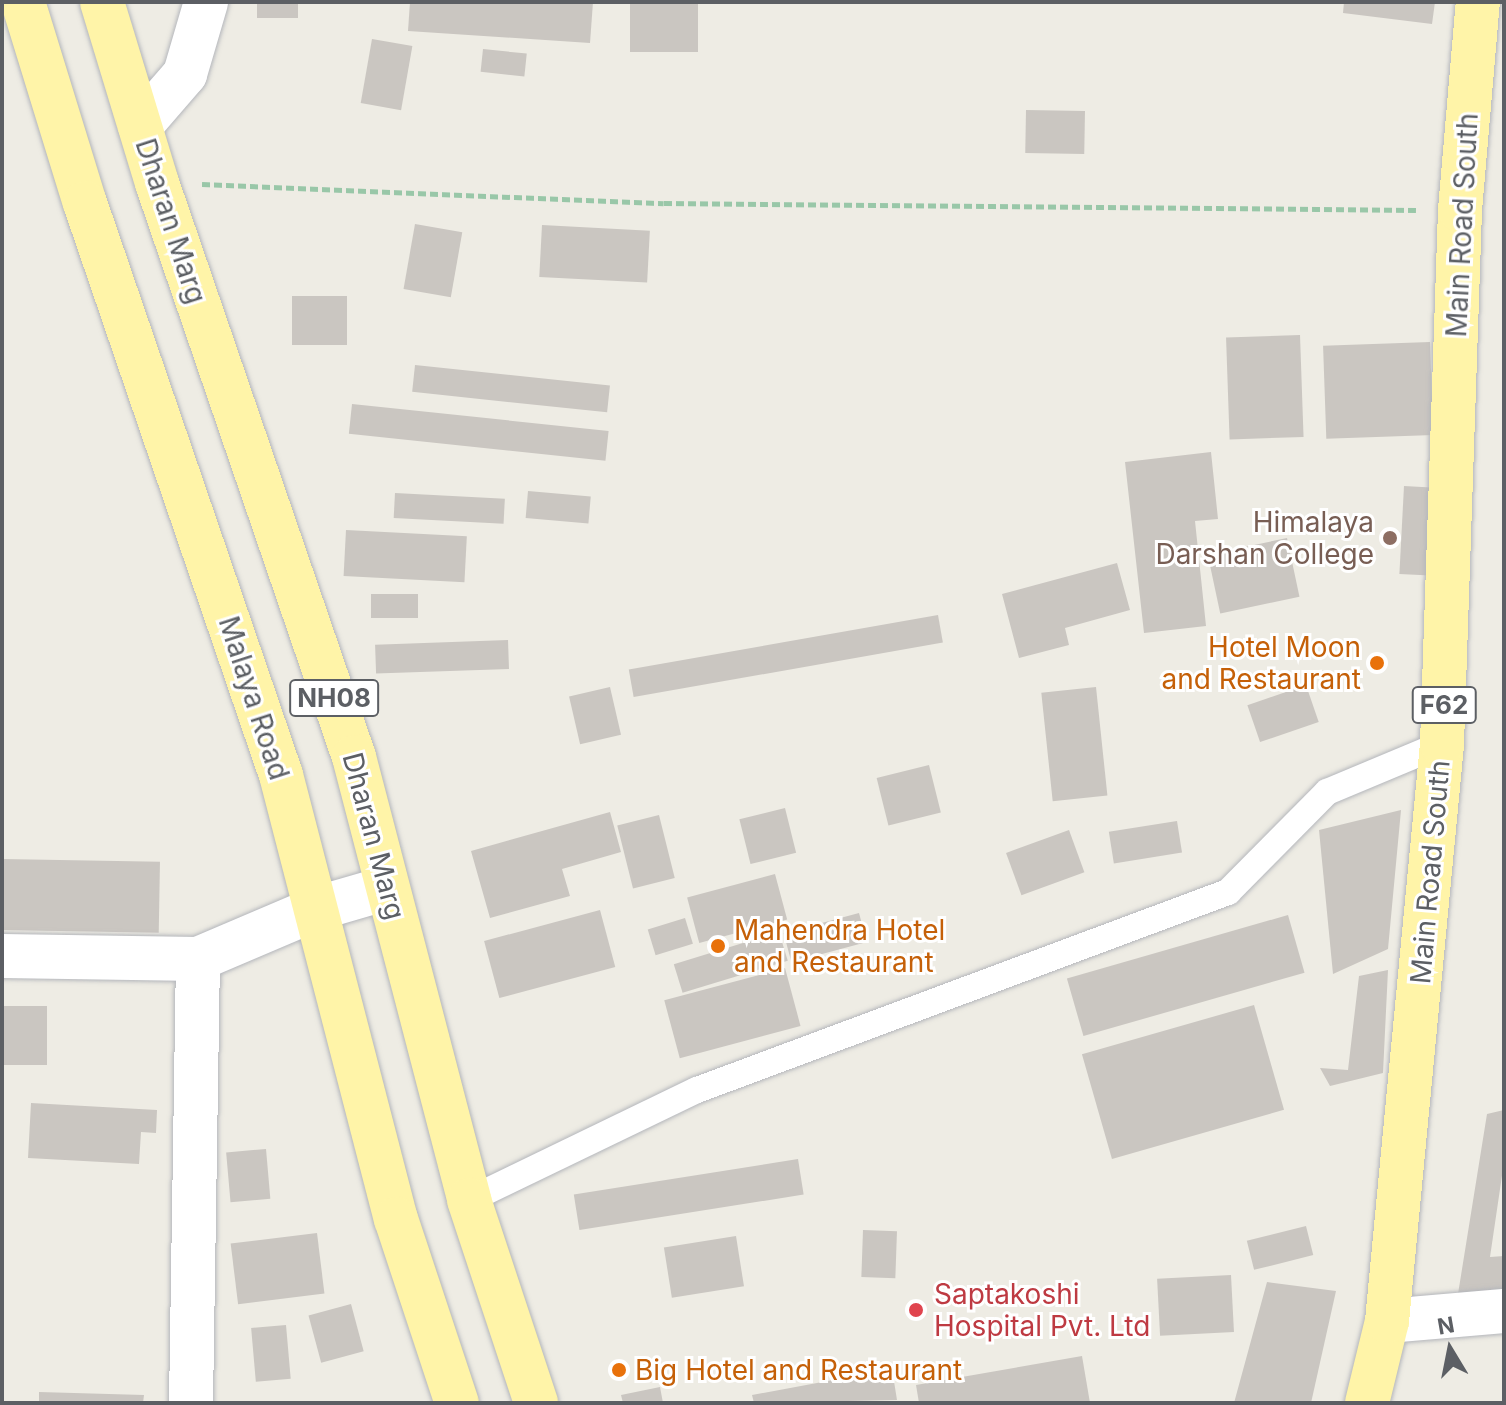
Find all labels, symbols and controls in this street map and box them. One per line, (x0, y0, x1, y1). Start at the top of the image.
street label: Main Road South (1439, 112, 1485, 338)
street label: Dharan Marg (129, 134, 213, 308)
place label: Himalaya Darshan College (1155, 505, 1374, 571)
marker: Himalaya Darshan College (1381, 529, 1399, 547)
street label: Malaya Road (212, 612, 296, 784)
place label: Hotel Moon and Restaurant (1161, 630, 1361, 696)
marker: Hotel Moon and Restaurant (1368, 654, 1386, 672)
road number: NH08 (288, 676, 380, 720)
road number: F62 (1410, 683, 1478, 727)
street label: Dharan Marg (336, 749, 412, 923)
street label: Main Road South (1403, 759, 1457, 985)
place label: Mahendra Hotel and Restaurant (734, 913, 945, 979)
marker: Mahendra Hotel and Restaurant (709, 937, 727, 955)
place label: Saptakoshi Hospital Pvt. Ltd (934, 1277, 1150, 1343)
marker: Saptakoshi Hospital Pvt. Ltd (905, 1299, 927, 1321)
north arrow (1410, 1309, 1490, 1389)
text: N (1435, 1311, 1456, 1340)
place label: Big Hotel and Restaurant (635, 1353, 962, 1387)
marker: Big Hotel and Restaurant (610, 1361, 628, 1379)

